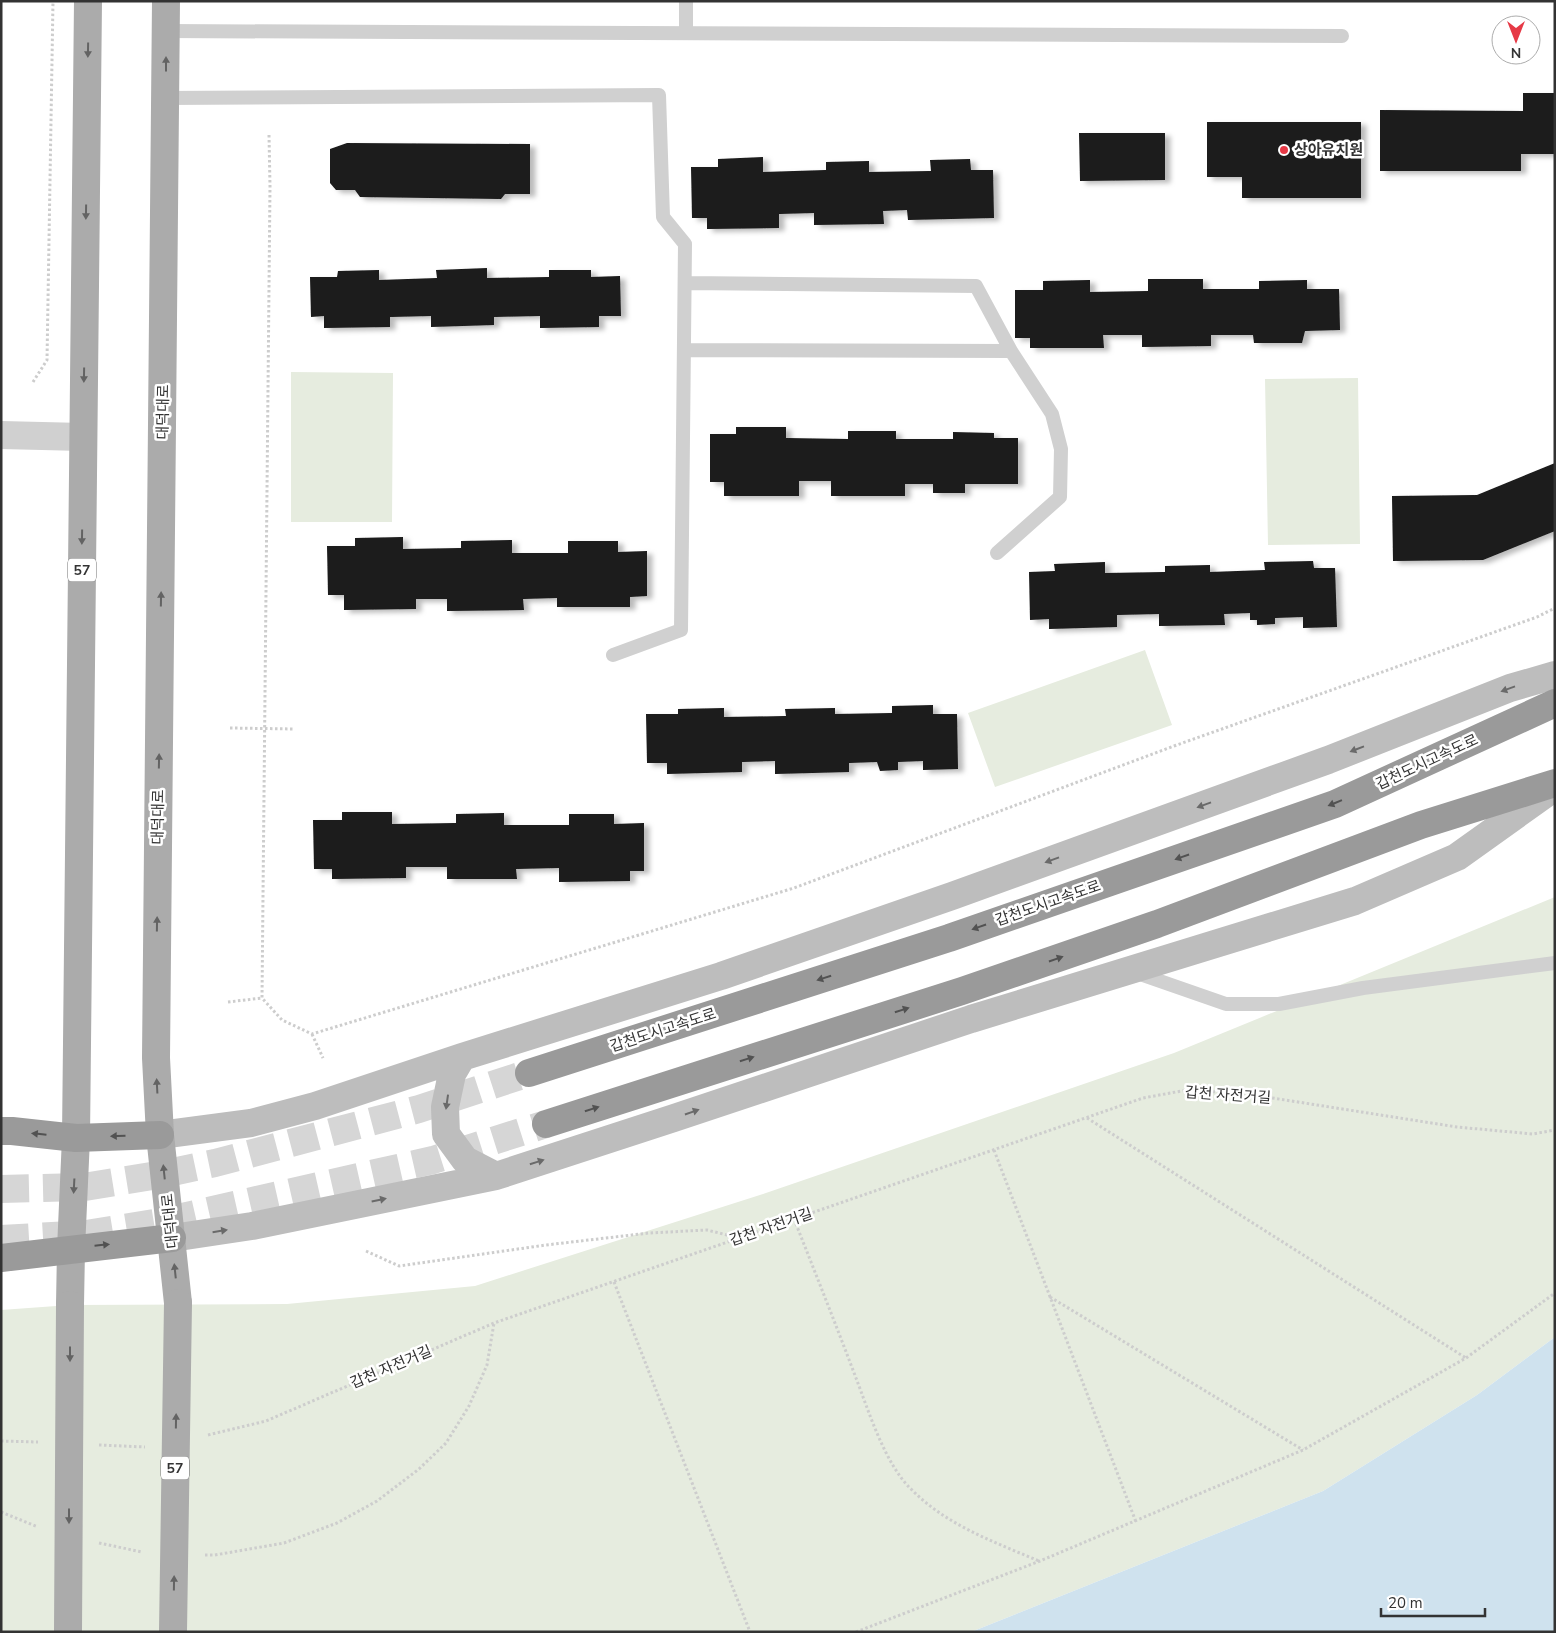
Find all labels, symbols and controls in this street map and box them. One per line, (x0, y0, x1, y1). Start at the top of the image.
north arrow (1491, 15, 1541, 65)
one-way arrow (84, 42, 92, 58)
text: N (1511, 43, 1521, 62)
one-way arrow (162, 56, 170, 72)
place label: 상아유치원 (1294, 140, 1363, 160)
marker: 상아유치원 (1278, 144, 1290, 156)
one-way arrow (82, 205, 90, 221)
one-way arrow (80, 367, 88, 383)
street label: 대덕대로 (153, 384, 173, 440)
one-way arrow (78, 530, 86, 546)
road number: 57 (68, 558, 96, 582)
one-way arrow (157, 591, 165, 607)
one-way arrow (1500, 685, 1515, 693)
street label: 갑천도시고속도로 (1373, 730, 1481, 794)
one-way arrow (1350, 745, 1364, 753)
one-way arrow (155, 753, 163, 769)
street label: 대덕대로 (148, 789, 168, 845)
one-way arrow (1328, 800, 1343, 808)
one-way arrow (1197, 802, 1212, 809)
one-way arrow (1174, 853, 1189, 861)
one-way arrow (1044, 857, 1059, 864)
street label: 갑천도시고속도로 (993, 876, 1103, 930)
one-way arrow (153, 916, 161, 932)
one-way arrow (971, 923, 986, 931)
one-way arrow (1049, 954, 1064, 962)
one-way arrow (817, 974, 832, 982)
street label: 갑천도시고속도로 (607, 1003, 719, 1057)
one-way arrow (895, 1005, 910, 1013)
one-way arrow (740, 1055, 755, 1063)
one-way arrow (153, 1078, 161, 1094)
street label: 갑천 자전거길 (1184, 1082, 1272, 1108)
one-way arrow (442, 1094, 450, 1110)
one-way arrow (585, 1105, 600, 1112)
one-way arrow (685, 1108, 700, 1116)
one-way arrow (30, 1130, 46, 1138)
one-way arrow (110, 1133, 126, 1141)
one-way arrow (530, 1158, 545, 1166)
one-way arrow (160, 1164, 168, 1180)
one-way arrow (69, 1179, 77, 1195)
street label: 대덕대로 (157, 1193, 183, 1249)
one-way arrow (372, 1195, 388, 1203)
street label: 갑천 자전거길 (727, 1203, 815, 1251)
one-way arrow (212, 1226, 228, 1234)
one-way arrow (94, 1241, 110, 1249)
one-way arrow (171, 1262, 179, 1278)
street label: 갑천 자전거길 (347, 1341, 435, 1393)
one-way arrow (66, 1346, 74, 1362)
one-way arrow (172, 1412, 180, 1428)
road number: 57 (161, 1456, 189, 1480)
one-way arrow (65, 1509, 73, 1525)
one-way arrow (170, 1575, 178, 1591)
scale bar (1381, 1586, 1485, 1618)
text: 20 m (1388, 1593, 1423, 1613)

